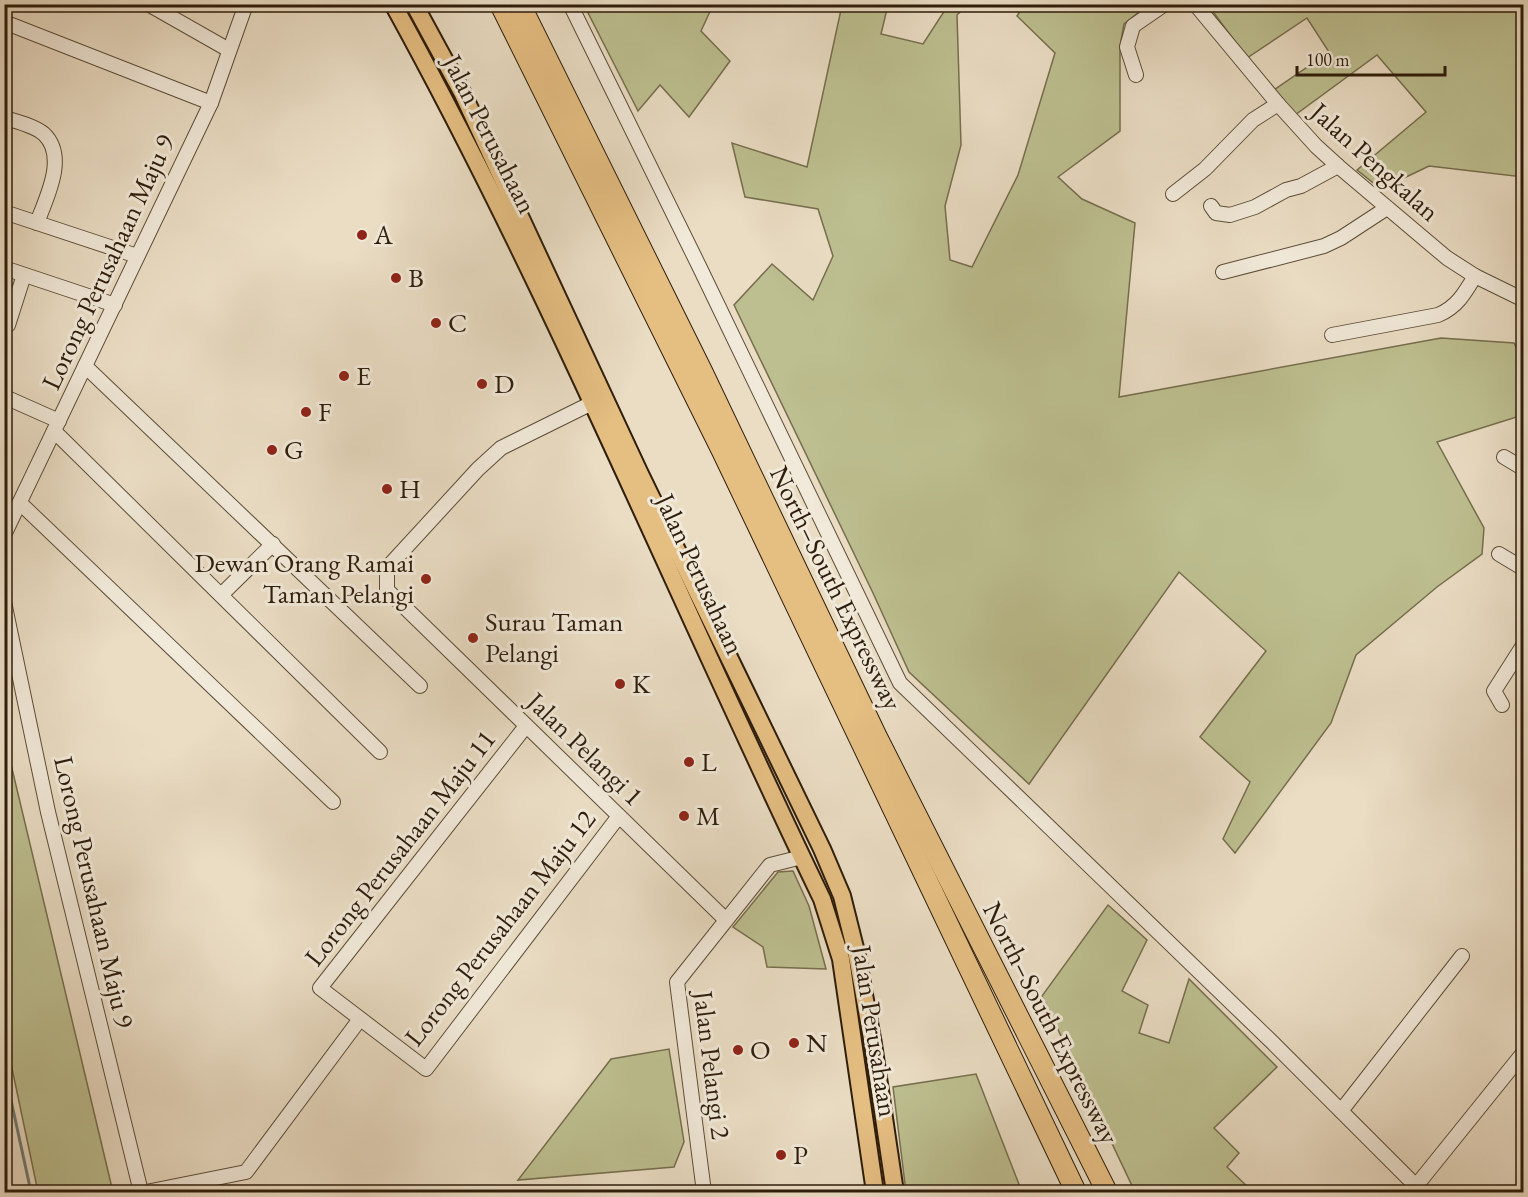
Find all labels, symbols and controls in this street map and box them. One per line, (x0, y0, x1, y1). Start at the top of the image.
scale bar (1297, 39, 1446, 77)
street label: Jalan Perusahaan (435, 47, 545, 219)
text: 100 m (1306, 48, 1350, 71)
street label: Jalan Pengkalan (1302, 93, 1447, 229)
street label: Lorong Perusahaan Maju 9 (33, 128, 182, 395)
place label: A (373, 217, 393, 252)
marker: A (355, 228, 369, 242)
place label: B (408, 260, 424, 295)
marker: B (389, 271, 403, 285)
place label: C (448, 305, 467, 340)
marker: C (429, 316, 443, 330)
place label: E (356, 358, 371, 393)
place label: D (494, 366, 514, 401)
marker: E (337, 369, 351, 383)
marker: D (475, 377, 489, 391)
place label: F (318, 394, 332, 429)
marker: F (299, 405, 313, 419)
place label: G (284, 432, 304, 467)
marker: G (265, 443, 279, 457)
street label: North–South Expressway (762, 460, 911, 716)
place label: H (399, 471, 421, 506)
marker: H (380, 482, 394, 496)
street label: Jalan Perusahaan (647, 486, 753, 660)
place label: Dewan Orang Ramai Taman Pelangi (194, 545, 414, 611)
marker: Dewan Orang Ramai Taman Pelangi (419, 572, 433, 586)
place label: Surau Taman Pelangi (485, 604, 623, 670)
marker: Surau Taman Pelangi (466, 631, 480, 645)
place label: K (632, 666, 651, 701)
marker: K (613, 677, 627, 691)
street label: Jalan Pelangi 1 (518, 683, 651, 813)
street label: Lorong Perusahaan Maju 11 (296, 722, 503, 973)
place label: L (701, 744, 717, 779)
street label: Lorong Perusahaan Maju 9 (46, 753, 143, 1031)
marker: L (682, 755, 696, 769)
place label: M (696, 798, 720, 833)
street label: Lorong Perusahaan Maju 12 (396, 802, 603, 1053)
marker: M (677, 809, 691, 823)
street label: North–South Expressway (975, 896, 1128, 1150)
street label: Jalan Perusahaan (844, 941, 906, 1119)
street label: Jalan Pelangi 2 (686, 987, 739, 1141)
place label: N (806, 1025, 828, 1060)
place label: O (750, 1032, 771, 1067)
marker: N (787, 1036, 801, 1050)
marker: O (731, 1043, 745, 1057)
place label: P (793, 1137, 808, 1172)
marker: P (774, 1148, 788, 1162)

